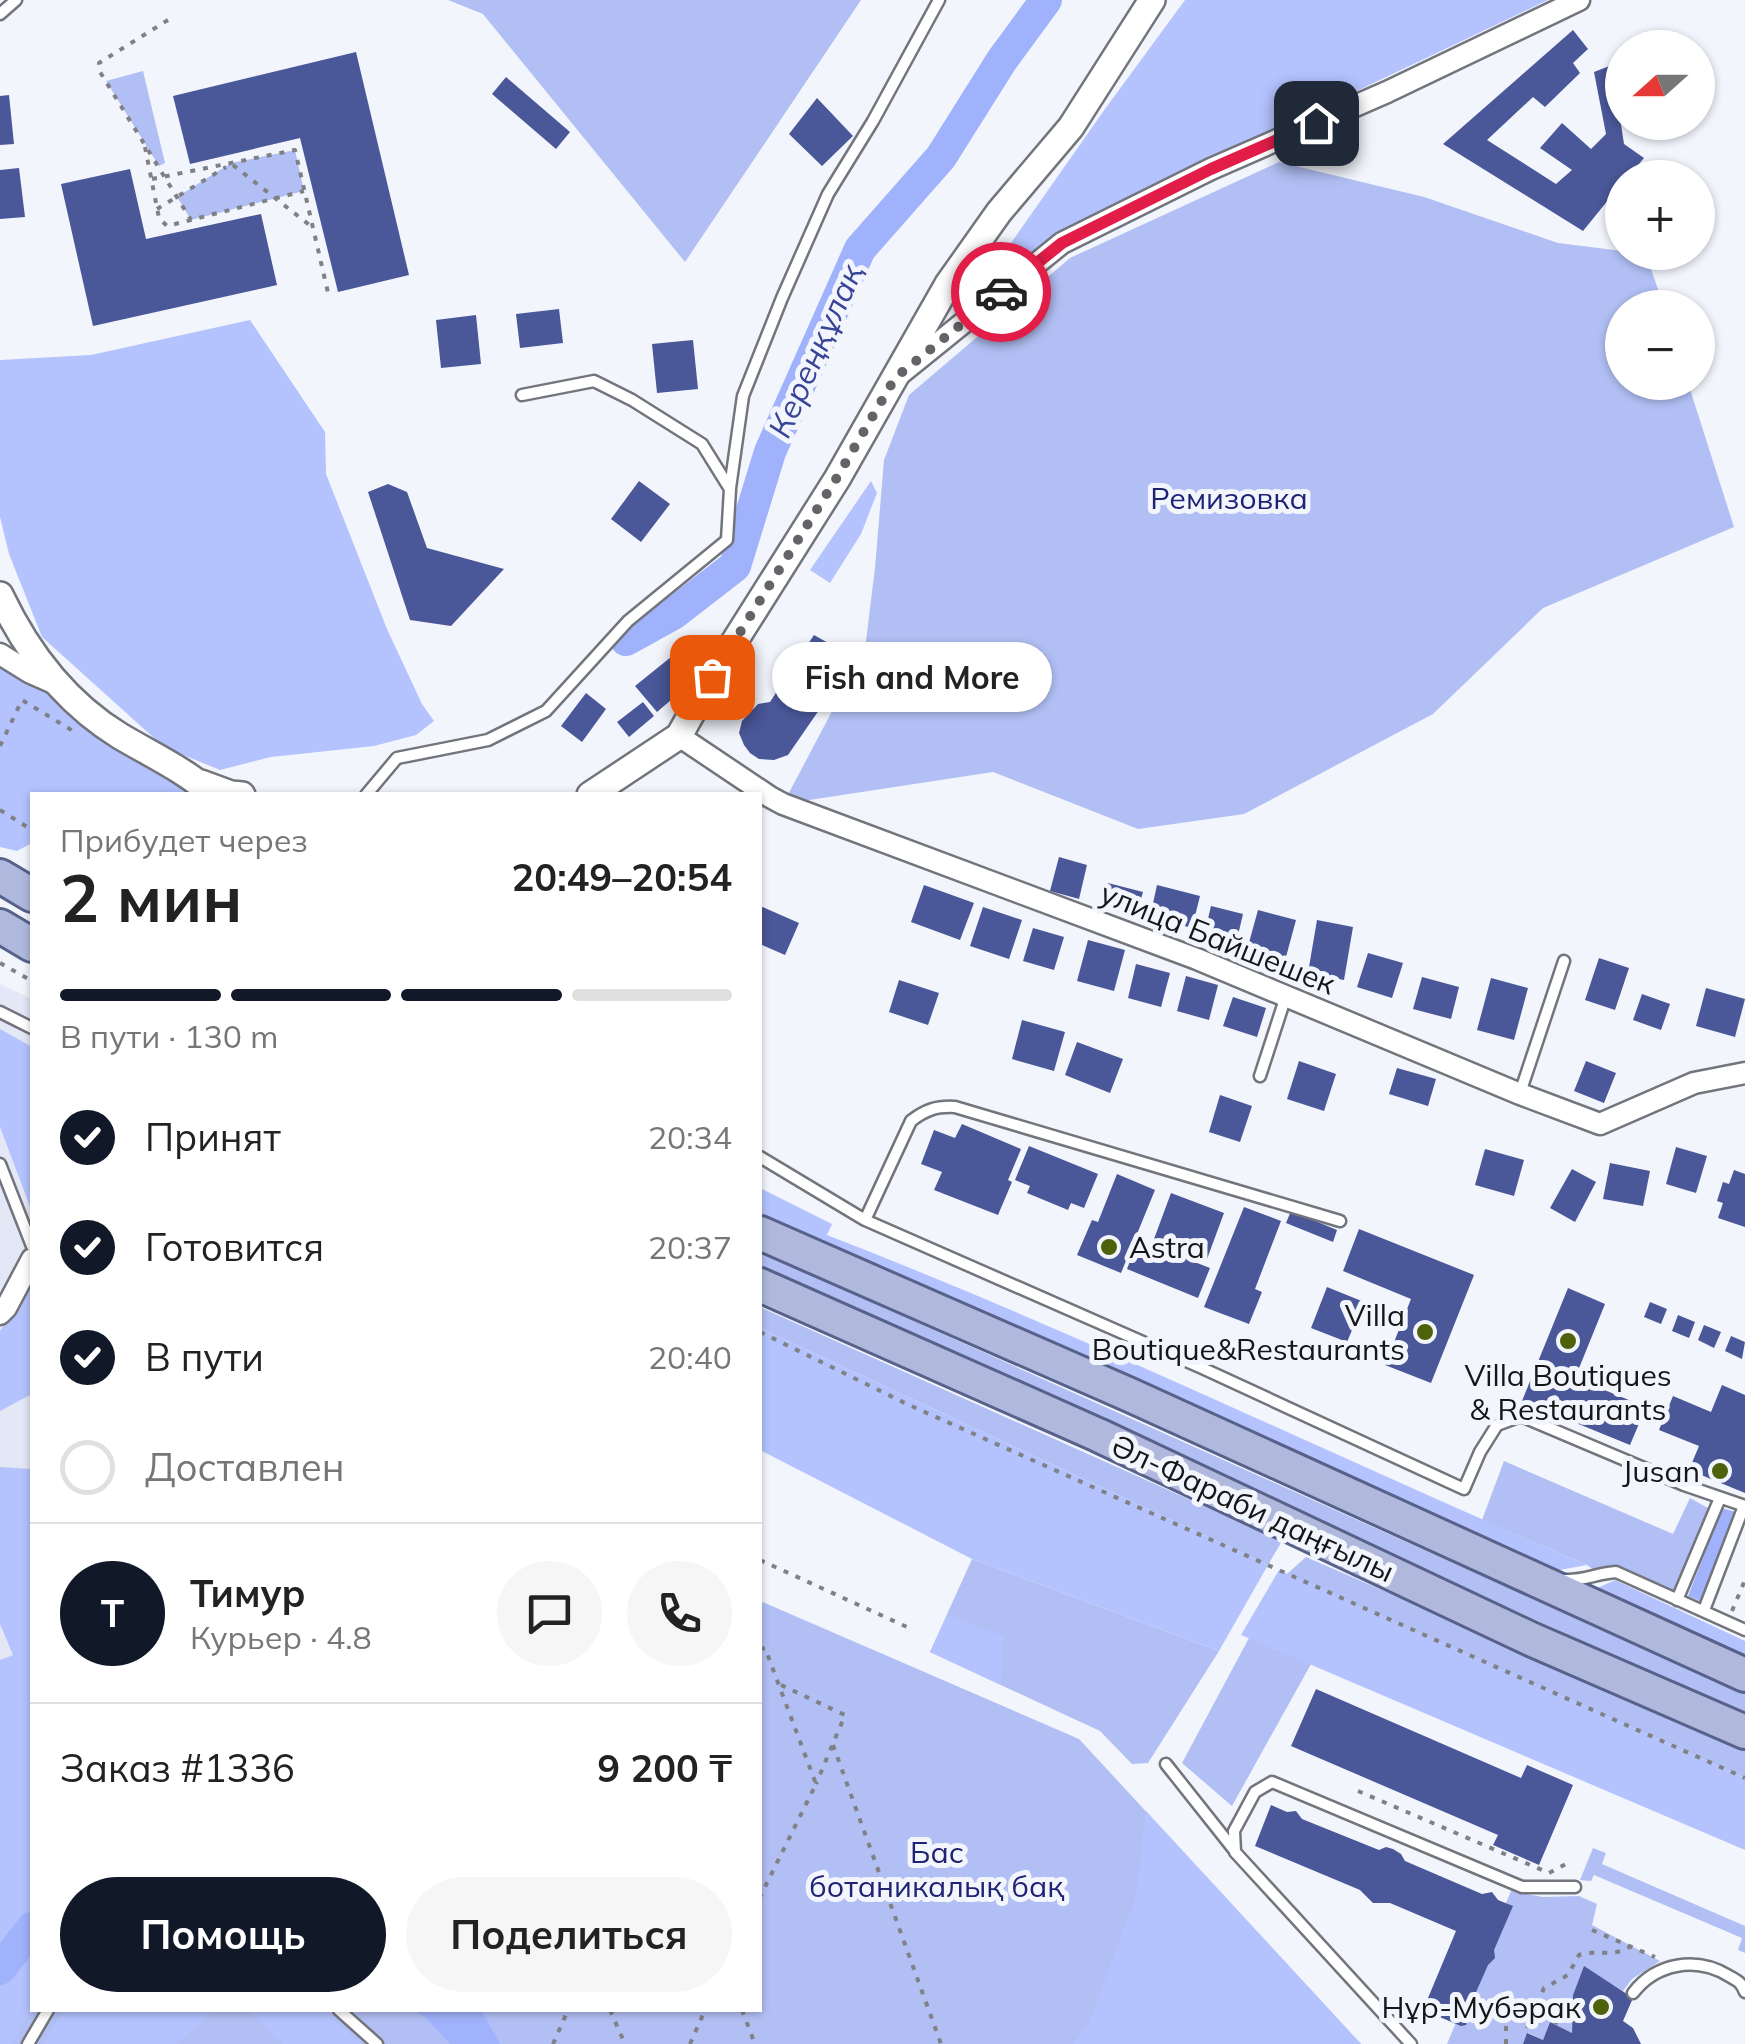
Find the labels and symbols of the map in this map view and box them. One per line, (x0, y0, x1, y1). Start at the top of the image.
north arrow (1605, 30, 1715, 140)
pin (1274, 81, 1359, 166)
courier (951, 242, 1051, 342)
water label: Кереңқұлақ (759, 257, 871, 443)
park label: Ремизовка (1150, 479, 1308, 517)
pin (670, 635, 755, 720)
callout: Fish and More (772, 642, 1052, 712)
street label: улица Байшешек (1095, 874, 1342, 1003)
place label: Astra (1129, 1228, 1205, 1266)
marker: Astra (1098, 1236, 1120, 1258)
place label: Villa Boutique&Restaurants (1092, 1296, 1405, 1368)
marker: Villa Boutique&Restaurants (1414, 1321, 1436, 1343)
marker: Villa Boutiques & Restaurants (1557, 1330, 1579, 1352)
place label: Villa Boutiques & Restaurants (1464, 1356, 1672, 1428)
street label: Әл-Фараби даңғылы (1106, 1426, 1400, 1590)
place label: Jusan (1622, 1452, 1700, 1490)
marker: Jusan (1709, 1460, 1731, 1482)
park label: Бас ботаникалық бақ (809, 1833, 1065, 1905)
place label: Нұр-Мубәрак (1382, 1988, 1582, 2026)
marker: Нұр-Мубәрак (1590, 1996, 1612, 2018)

